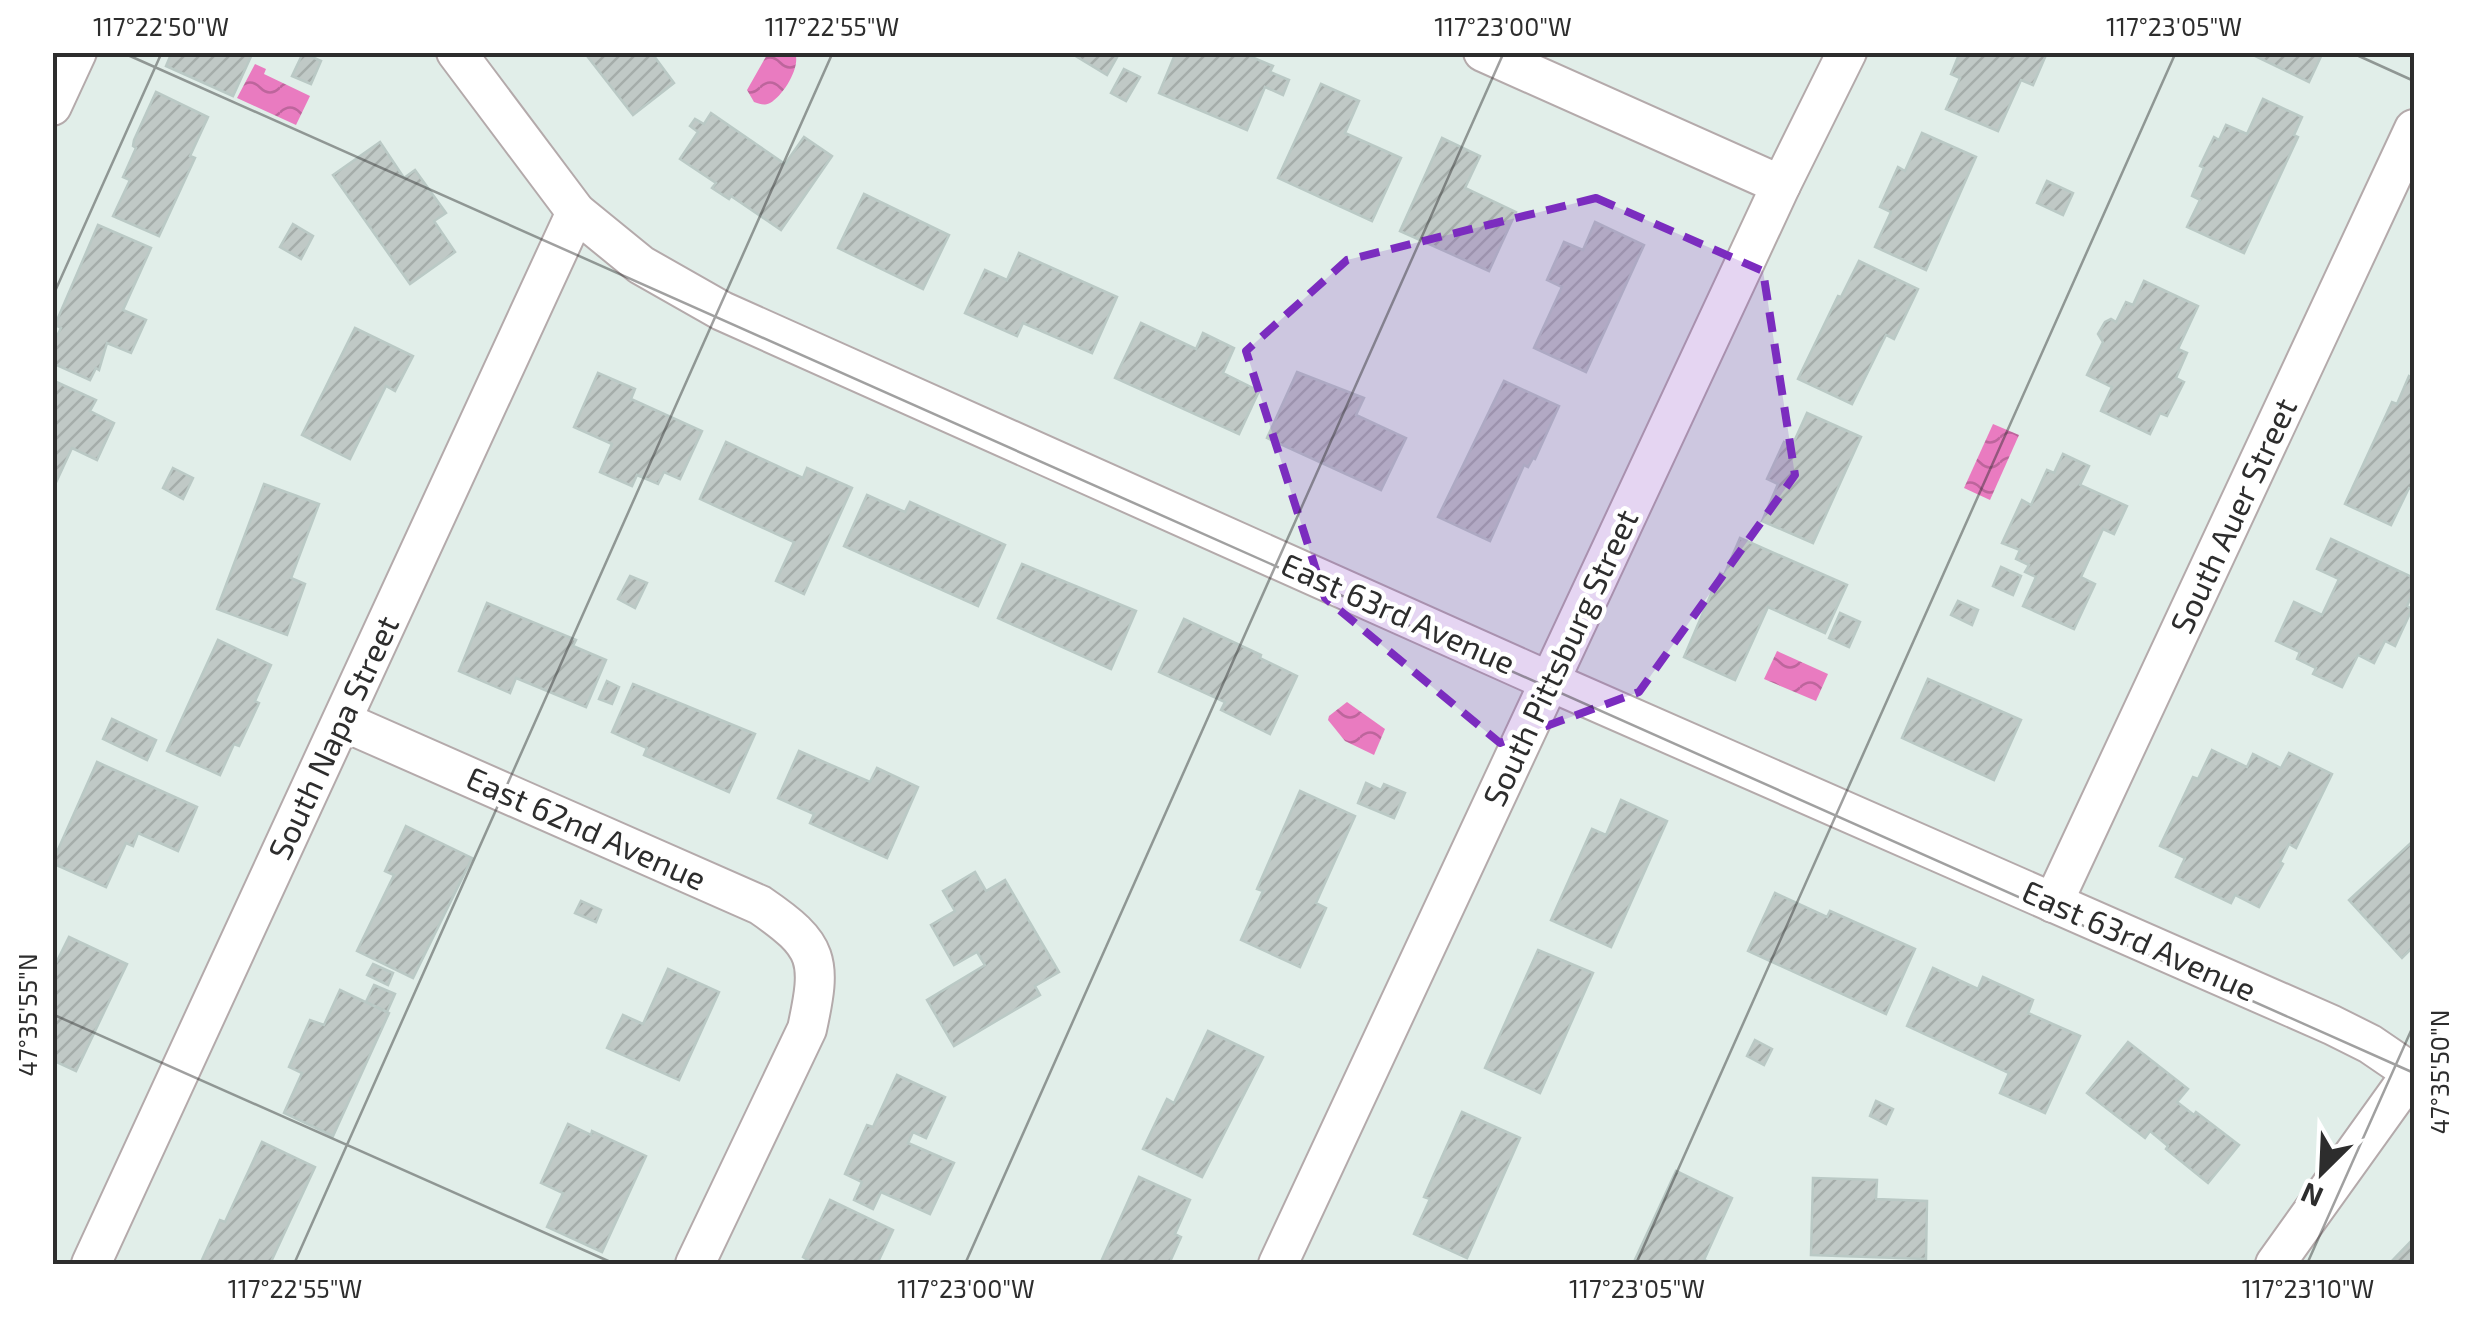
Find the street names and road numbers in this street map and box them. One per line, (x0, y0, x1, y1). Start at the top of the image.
street label: South Auer Street (2161, 392, 2303, 639)
street label: South Pittsburg Street (1474, 503, 1645, 811)
street label: East 63rd Avenue (1276, 544, 1521, 681)
street label: South Napa Street (259, 609, 405, 865)
street label: East 62nd Avenue (461, 757, 712, 897)
street label: East 63rd Avenue (2017, 871, 2262, 1008)

